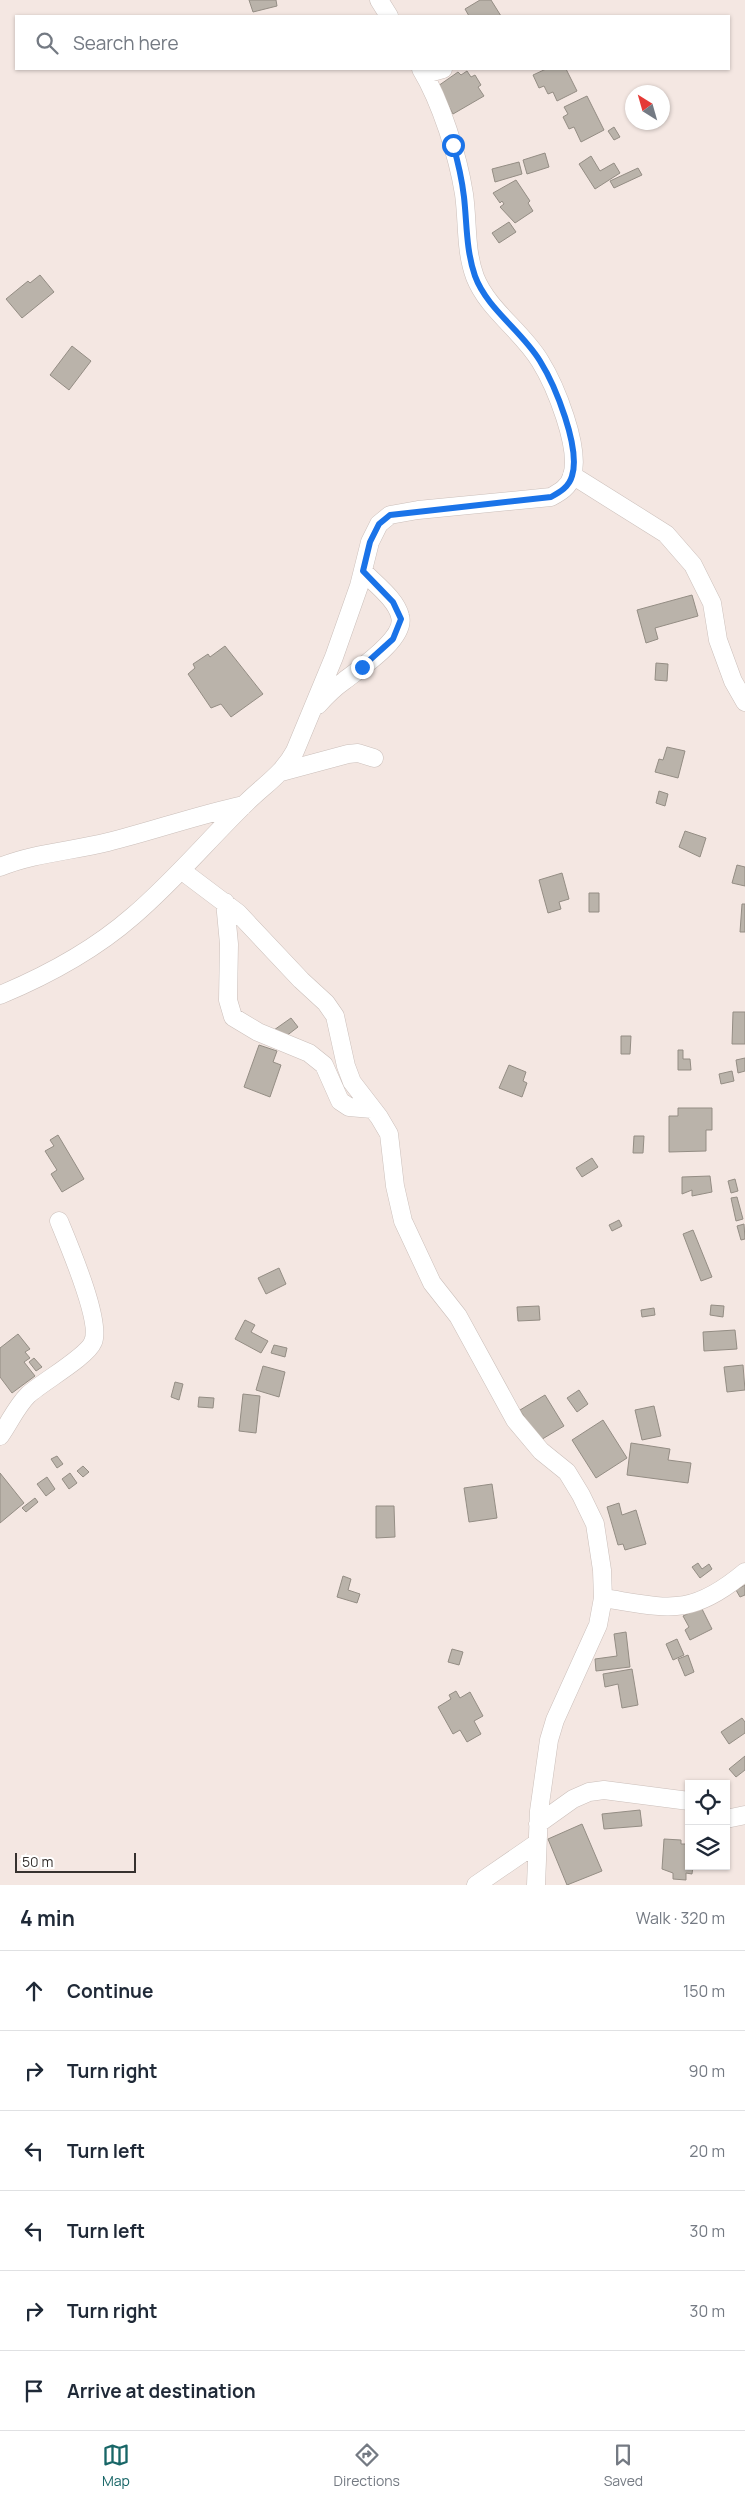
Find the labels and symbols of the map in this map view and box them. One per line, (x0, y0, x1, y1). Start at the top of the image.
north arrow (625, 85, 670, 130)
route start (442, 134, 465, 157)
route end (351, 656, 374, 679)
scale bar (15, 1850, 136, 1873)

